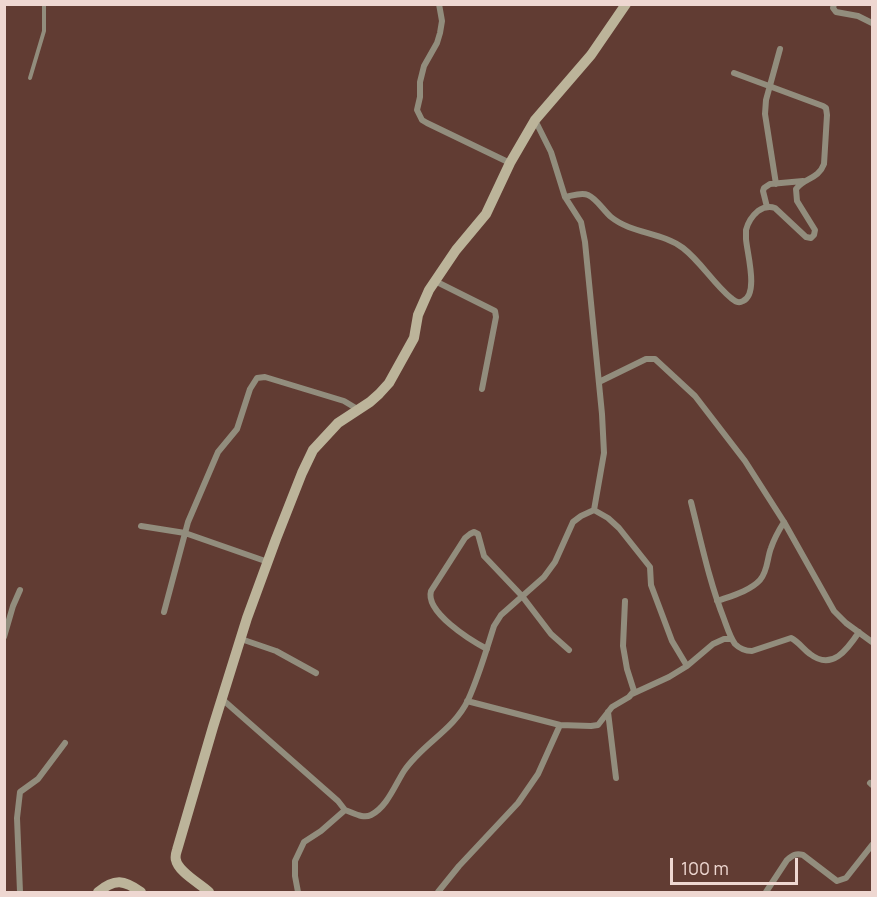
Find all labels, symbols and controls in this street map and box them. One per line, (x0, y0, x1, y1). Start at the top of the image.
scale bar (673, 846, 800, 884)
text: 100 m (681, 856, 729, 880)

